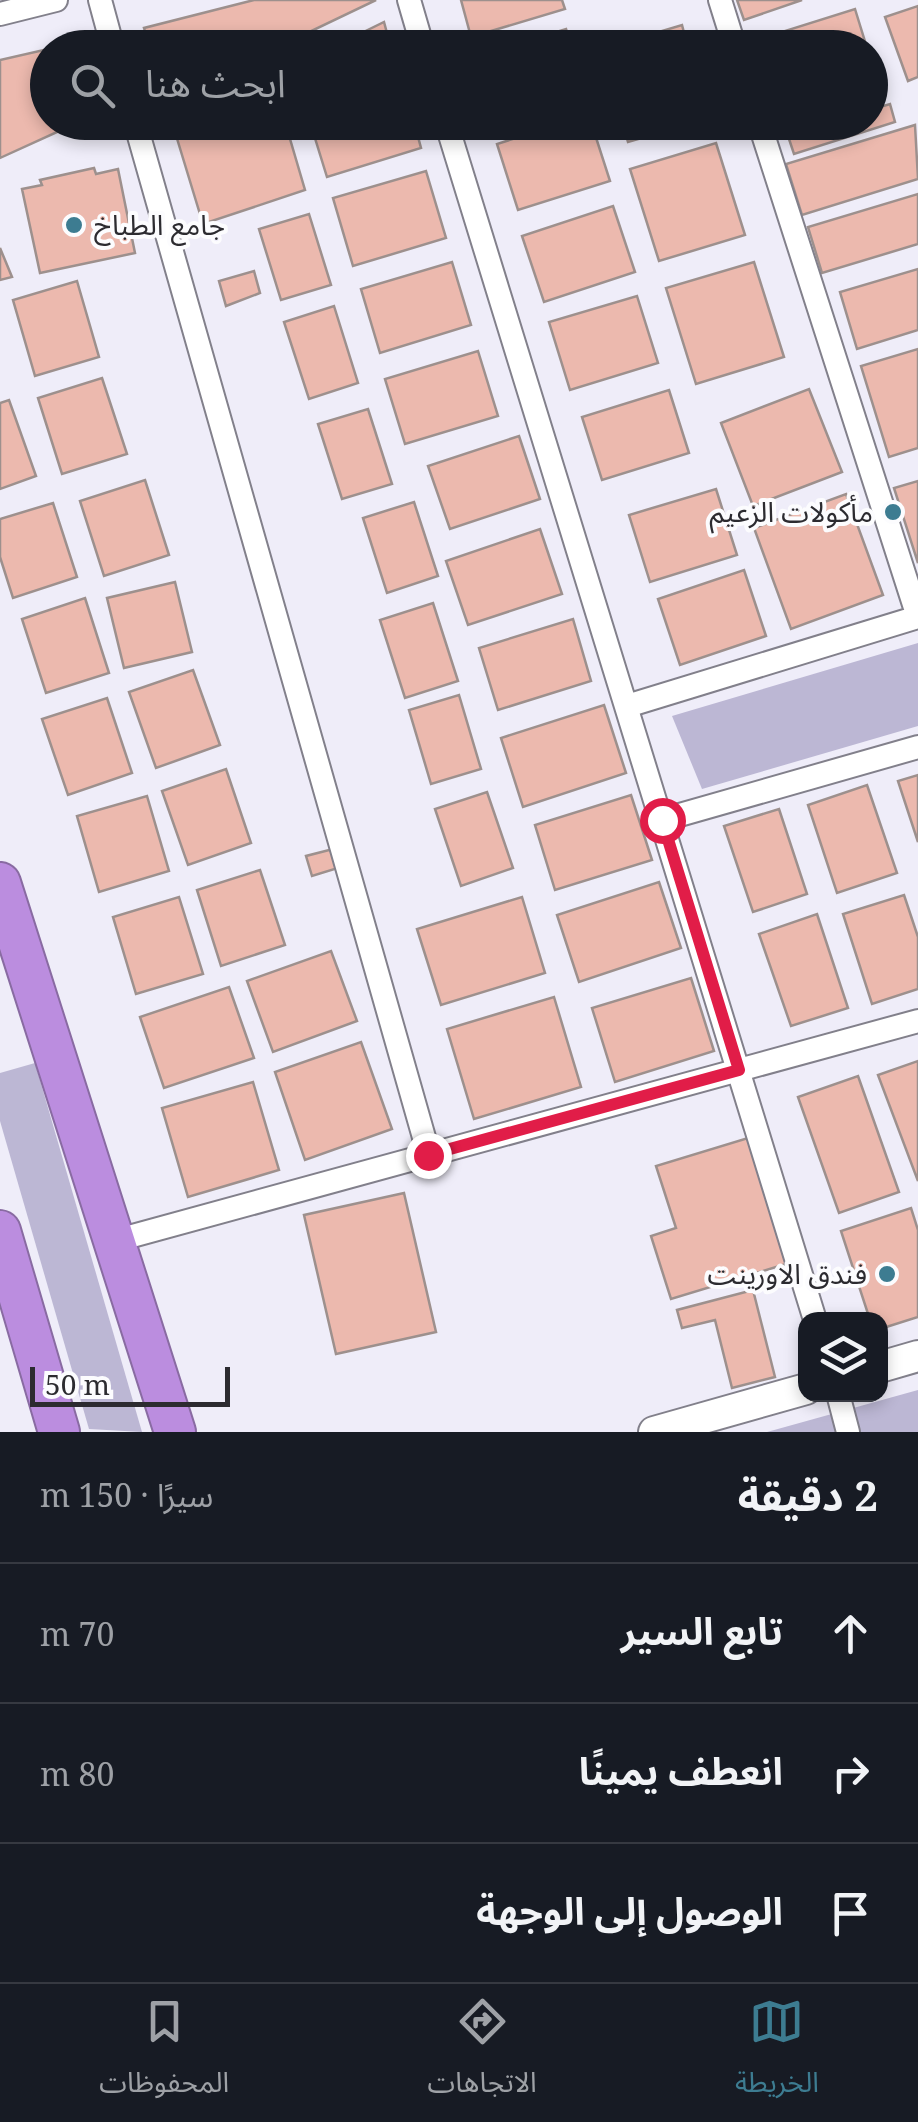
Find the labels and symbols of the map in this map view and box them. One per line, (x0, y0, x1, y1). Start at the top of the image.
place label: جامع الطباخ (94, 205, 225, 246)
marker: جامع الطباخ (63, 214, 85, 236)
place label: مأكولات الزعيم (709, 492, 873, 534)
marker: مأكولات الزعيم (882, 501, 904, 523)
route start (640, 798, 686, 844)
route end (406, 1133, 452, 1179)
place label: فندق الاورينت (708, 1254, 867, 1292)
marker: فندق الاورينت (876, 1263, 898, 1285)
scale bar (30, 1362, 230, 1406)

